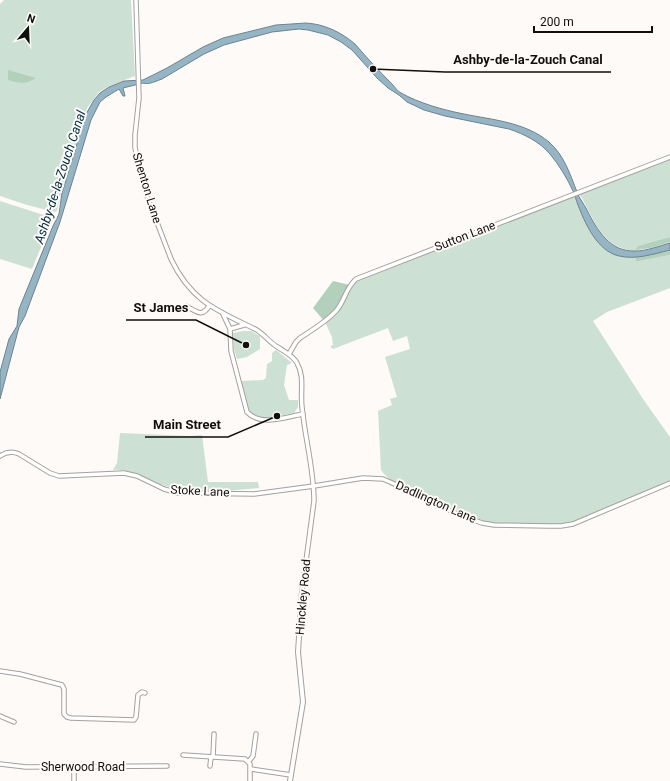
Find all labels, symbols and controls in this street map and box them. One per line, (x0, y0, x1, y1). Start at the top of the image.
north arrow (8, 8, 48, 48)
scale bar (534, 8, 652, 34)
text: N (25, 12, 37, 27)
text: 200 m (540, 15, 574, 29)
callout: Ashby-de-la-Zouch Canal (445, 47, 611, 72)
text: Ashby-de-la-Zouch Canal (453, 52, 603, 67)
water label: Ashby-de-la-Zouch Canal (31, 108, 89, 246)
street label: Shenton Lane (130, 151, 164, 225)
street label: Sutton Lane (433, 218, 497, 254)
callout: St James (126, 295, 196, 320)
text: St James (134, 300, 189, 315)
callout: Main Street (145, 412, 228, 437)
text: Main Street (153, 417, 221, 432)
street label: Dadlington Lane (394, 478, 478, 526)
street label: Stoke Lane (170, 482, 230, 500)
street label: Hinckley Road (293, 559, 313, 635)
street label: Sherwood Road (41, 760, 125, 774)

